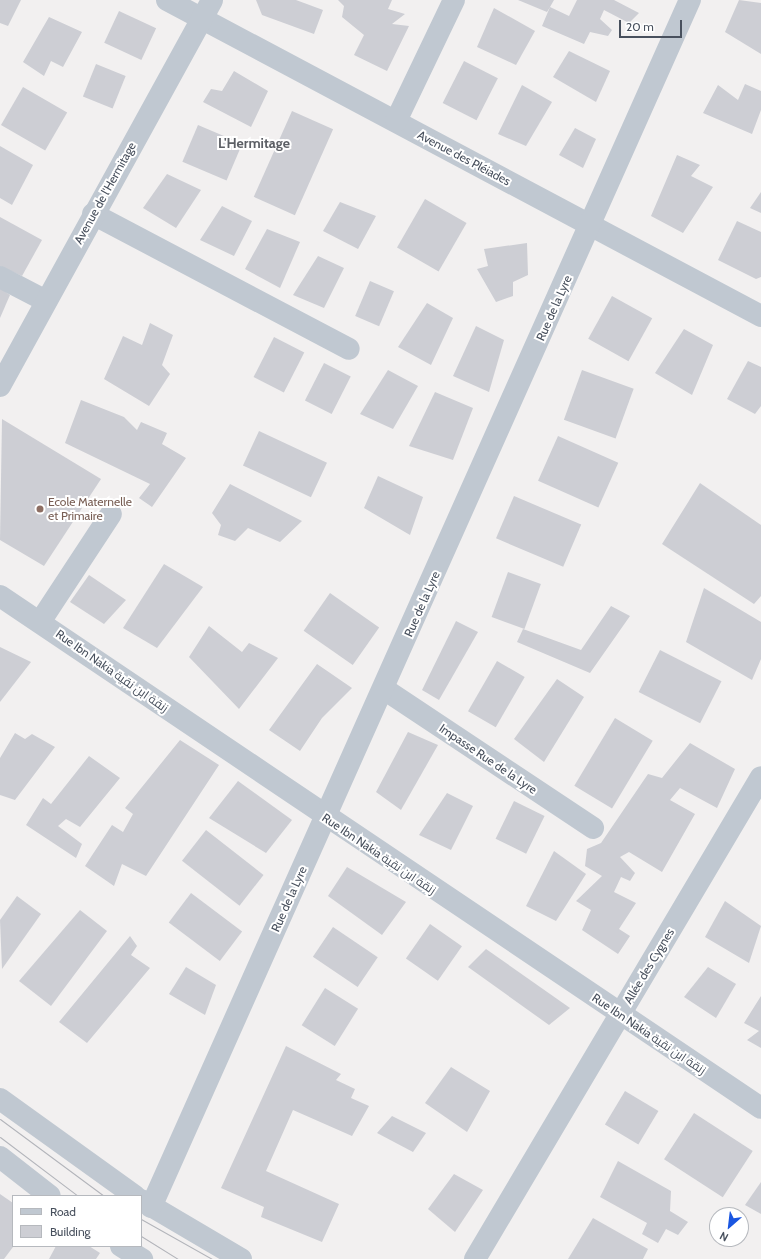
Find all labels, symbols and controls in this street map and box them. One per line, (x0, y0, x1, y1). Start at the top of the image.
scale bar (621, 12, 684, 38)
text: 20 m (626, 19, 654, 34)
street label: Avenue des Pléiades (415, 127, 513, 189)
district label: L'Hermitage (218, 135, 290, 151)
street label: Avenue de l'Hermitage (71, 140, 139, 246)
street label: Rue de la Lyre (533, 273, 575, 343)
place label: Ecole Maternelle et Primaire (48, 495, 132, 523)
marker: Ecole Maternelle et Primaire (35, 504, 45, 514)
street label: Rue de la Lyre (401, 569, 443, 639)
street label: Rue Ibn Nakia زنقة ابن نقية (53, 627, 171, 715)
street label: Impasse Rue de la Lyre (436, 721, 540, 797)
street label: Rue Ibn Nakia زنقة ابن نقية (319, 811, 439, 897)
street label: Rue de la Lyre (268, 864, 310, 934)
street label: Allée des Cygnes (621, 926, 677, 1006)
street label: Rue Ibn Nakia زنقة ابن نقية (589, 991, 709, 1077)
legend (12, 1195, 142, 1247)
text: Road (50, 1204, 76, 1219)
north arrow (709, 1207, 749, 1247)
text: Building (50, 1224, 91, 1239)
text: N (717, 1229, 731, 1245)

